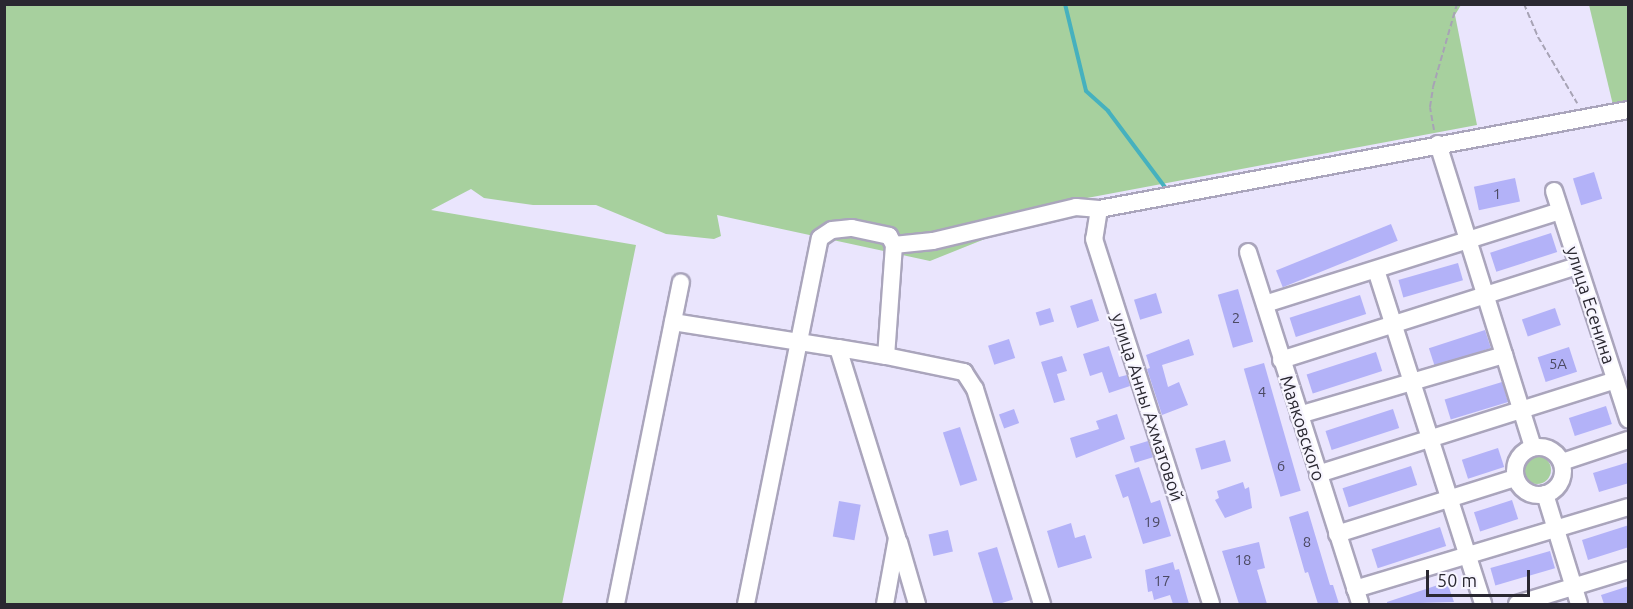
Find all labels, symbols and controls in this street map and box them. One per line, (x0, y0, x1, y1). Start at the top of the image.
house number: 1 (1493, 185, 1501, 203)
street label: улица Есенина (1562, 243, 1620, 367)
house number: 2 (1232, 309, 1240, 327)
street label: улица Анны Ахматовой (1107, 310, 1189, 504)
house number: 5А (1549, 355, 1567, 373)
street label: Маяковского (1276, 373, 1330, 483)
house number: 4 (1258, 383, 1266, 401)
house number: 6 (1277, 457, 1285, 475)
house number: 19 (1144, 513, 1160, 531)
house number: 8 (1303, 533, 1311, 551)
house number: 18 (1235, 551, 1251, 569)
scale bar (1429, 558, 1532, 596)
text: 50 m (1437, 570, 1477, 590)
house number: 17 (1154, 572, 1170, 590)

